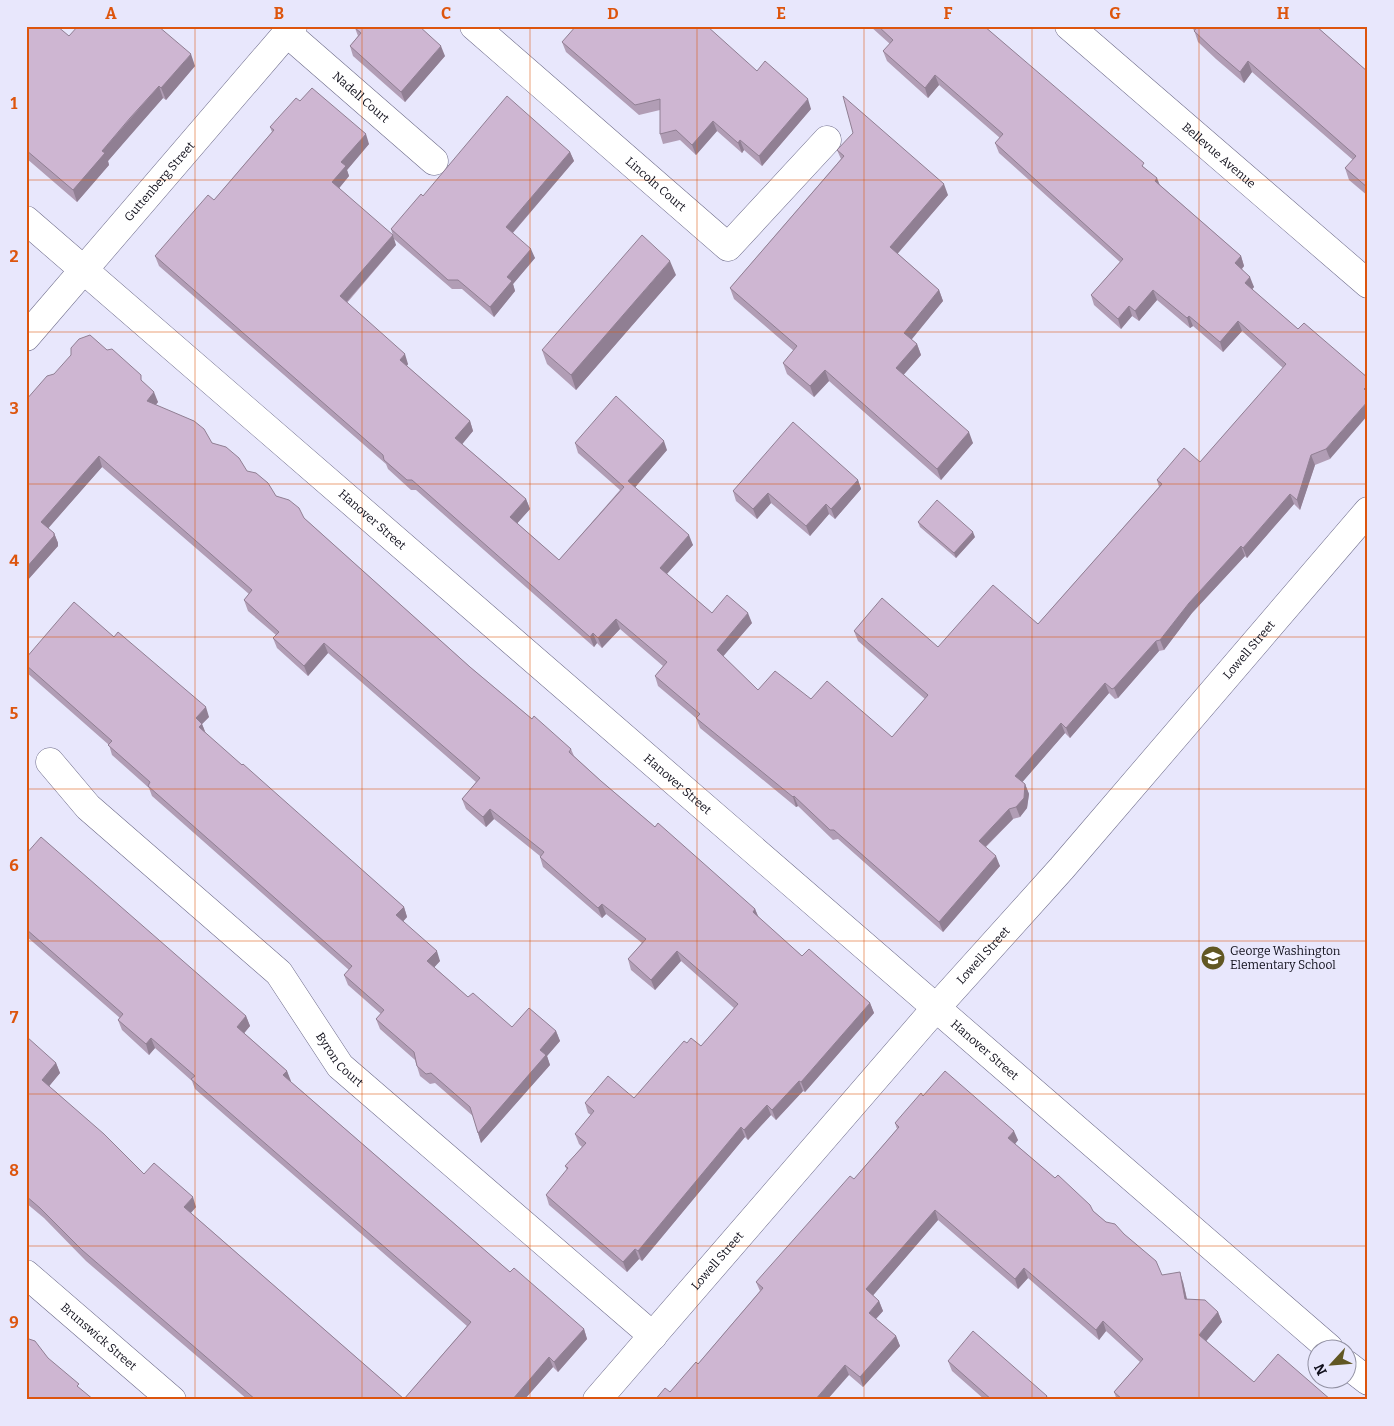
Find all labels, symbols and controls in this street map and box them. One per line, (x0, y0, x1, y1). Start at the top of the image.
text: A (105, 4, 117, 23)
text: B (274, 4, 284, 23)
text: C (441, 4, 451, 23)
text: D (607, 4, 619, 23)
text: E (776, 4, 786, 23)
text: F (944, 4, 953, 23)
text: G (1109, 4, 1121, 23)
text: H (1277, 4, 1290, 23)
street label: Nadell Court (330, 69, 393, 126)
text: 1 (11, 94, 18, 113)
street label: Bellevue Avenue (1179, 120, 1259, 191)
street label: Guttenberg Street (121, 138, 198, 224)
street label: Lincoln Court (623, 154, 689, 215)
text: 2 (9, 247, 19, 266)
text: 3 (9, 399, 19, 418)
street label: Hanover Street (336, 487, 409, 553)
text: 4 (9, 551, 19, 570)
street label: Lowell Street (1220, 617, 1278, 682)
text: 5 (10, 704, 19, 723)
street label: Hanover Street (641, 751, 715, 818)
text: 6 (9, 856, 19, 875)
street label: Lowell Street (954, 923, 1013, 987)
place label: George Washington Elementary School (1230, 944, 1341, 972)
school or university icon: George Washington Elementary School (1200, 945, 1226, 971)
text: 7 (10, 1008, 19, 1027)
street label: Hanover Street (948, 1017, 1022, 1083)
street label: Byron Court (313, 1030, 367, 1090)
text: 8 (9, 1161, 19, 1180)
street label: Lowell Street (688, 1228, 747, 1293)
street label: Brunswick Street (58, 1300, 140, 1374)
text: 9 (9, 1313, 19, 1332)
north arrow (1306, 1338, 1356, 1388)
text: N (1311, 1361, 1331, 1378)

